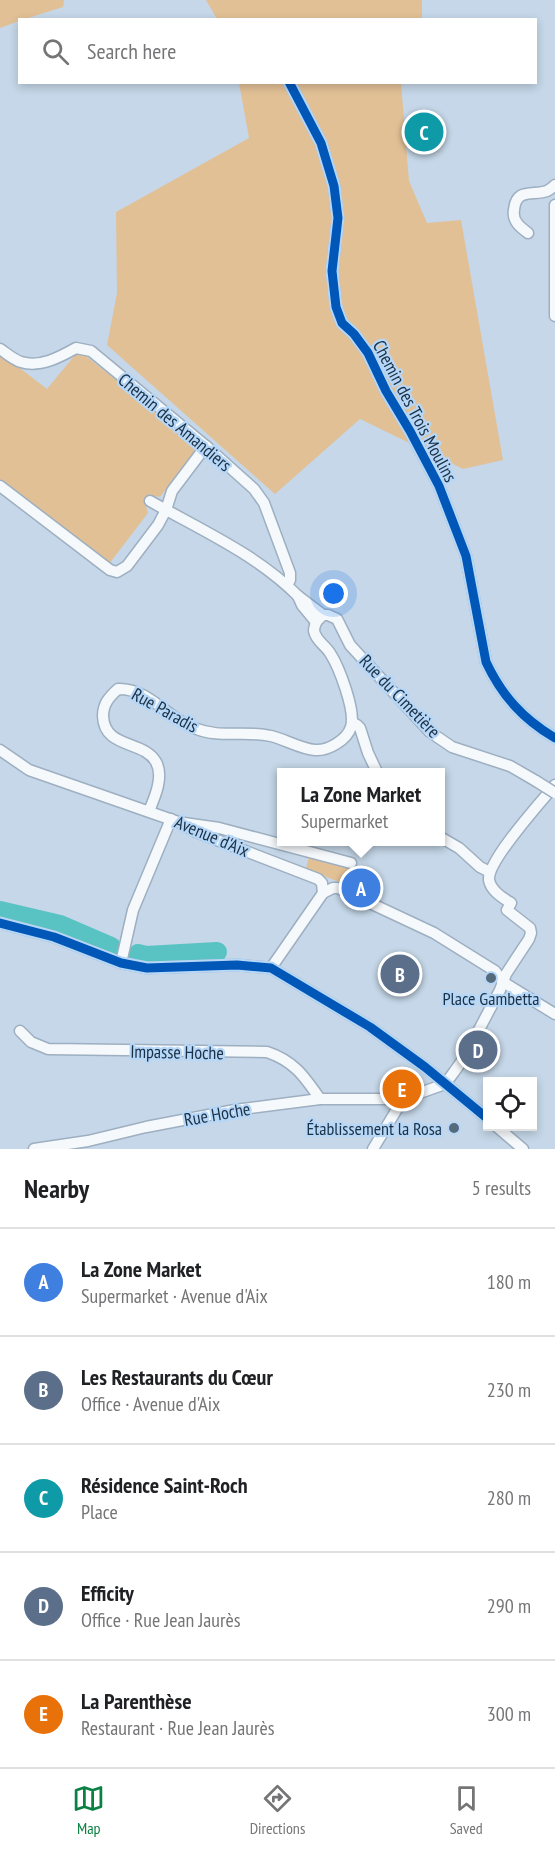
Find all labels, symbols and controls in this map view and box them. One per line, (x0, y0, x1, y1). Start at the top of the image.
search box (18, 18, 537, 84)
icon: search (39, 35, 72, 68)
text: Search here (87, 37, 176, 65)
pin: C (404, 110, 444, 154)
street label: Chemin des Trois Moulins (368, 336, 462, 486)
street label: Chemin des Amandiers (114, 368, 236, 476)
your location (319, 579, 348, 608)
street label: Rue du Cimetière (355, 649, 445, 743)
street label: Rue Paradis (128, 682, 202, 738)
popup (277, 768, 445, 846)
text: La Zone Market (301, 780, 421, 808)
text: Supermarket (301, 808, 388, 834)
street label: Avenue d'Aix (171, 810, 253, 862)
pin: A (342, 866, 380, 910)
pin: B (380, 952, 420, 996)
marker: Place Gambetta (484, 971, 498, 985)
place label: Place Gambetta (443, 987, 539, 1010)
pin: D (458, 1028, 498, 1072)
street label: Impasse Hoche (130, 1040, 224, 1064)
pin: E (382, 1066, 422, 1112)
map controls (483, 1077, 537, 1131)
button: locate (483, 1077, 537, 1131)
street label: Rue Hoche (182, 1097, 252, 1131)
place label: Établissement la Rosa (307, 1117, 442, 1140)
marker: Établissement la Rosa (447, 1121, 461, 1135)
text: Nearby (24, 1172, 89, 1205)
text: 5 results (472, 1175, 531, 1201)
text: La Zone Market (81, 1255, 201, 1283)
text: A (38, 1269, 49, 1295)
text: 180 m (487, 1269, 531, 1295)
text: Supermarket · Avenue d'Aix (81, 1283, 268, 1309)
text: Les Restaurants du Cœur (81, 1363, 273, 1391)
text: B (39, 1377, 48, 1403)
text: 230 m (487, 1377, 531, 1403)
text: Office · Avenue d'Aix (81, 1391, 220, 1417)
text: Résidence Saint-Roch (81, 1471, 248, 1499)
text: C (39, 1485, 48, 1511)
text: 280 m (487, 1485, 531, 1511)
text: Place (81, 1499, 118, 1525)
text: Efficity (81, 1579, 134, 1607)
text: D (38, 1593, 49, 1619)
text: 290 m (487, 1593, 531, 1619)
text: Office · Rue Jean Jaurès (81, 1607, 241, 1633)
text: La Parenthèse (81, 1687, 192, 1715)
text: E (39, 1701, 48, 1727)
text: 300 m (487, 1701, 531, 1727)
text: Restaurant · Rue Jean Jaurès (81, 1715, 274, 1741)
tab: Map (72, 1782, 105, 1838)
tab: Directions (250, 1782, 305, 1838)
tab: Saved (450, 1782, 483, 1838)

